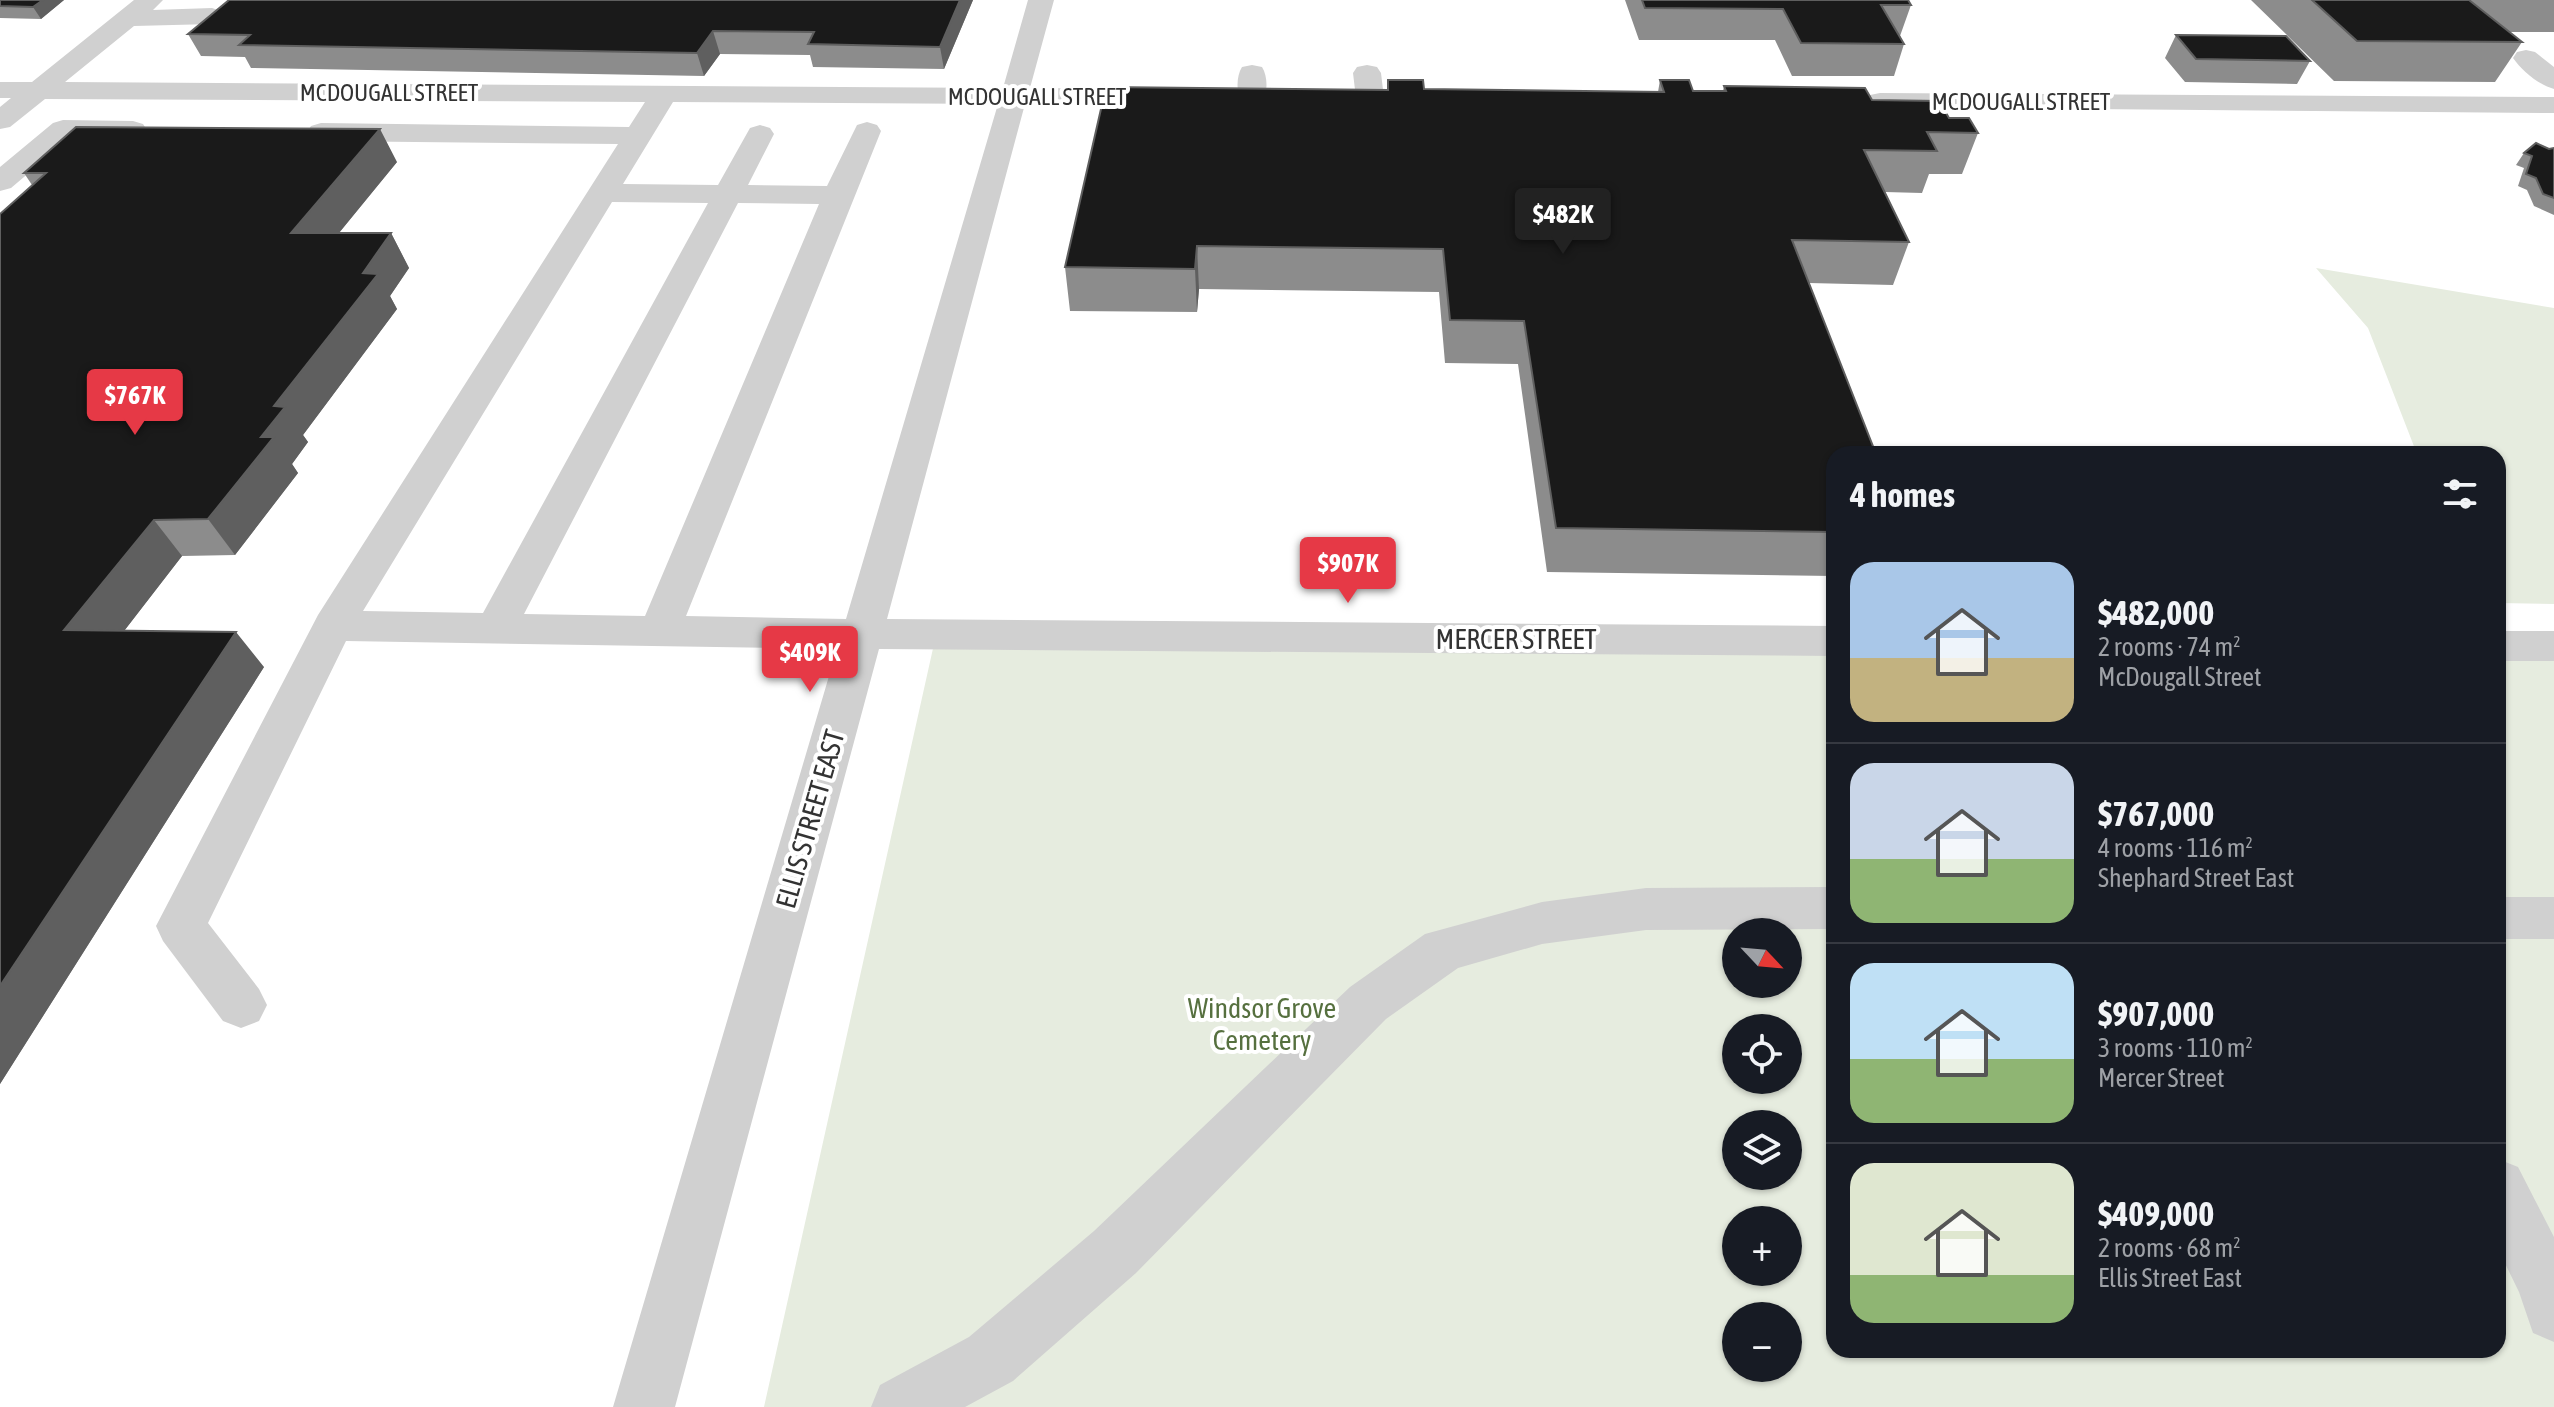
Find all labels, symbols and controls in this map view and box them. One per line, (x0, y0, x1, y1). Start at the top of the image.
street label: MCDOUGALL STREET (300, 79, 479, 106)
street label: MCDOUGALL STREET (948, 83, 1127, 110)
street label: MCDOUGALL STREET (1932, 88, 2111, 115)
pin: $482K (1507, 188, 1619, 256)
text: $482K (1533, 199, 1593, 229)
pin: $767K (79, 369, 191, 437)
text: $767K (105, 380, 165, 410)
icon: filters (2438, 472, 2482, 516)
text: 4 homes (1850, 475, 1955, 514)
pin: $907K (1292, 537, 1404, 605)
text: $907K (1318, 548, 1378, 578)
text: $482,000 (2098, 593, 2214, 632)
icon: home (1914, 594, 2010, 690)
street label: MERCER STREET (1436, 623, 1596, 655)
pin: $409K (754, 626, 866, 694)
text: 2 rooms · 74 m² (2098, 632, 2240, 662)
text: $409K (780, 637, 840, 667)
text: McDougall Street (2098, 662, 2262, 692)
street label: ELLIS STREET EAST (769, 726, 851, 912)
text: $767,000 (2098, 794, 2214, 833)
icon: home (1914, 795, 2010, 891)
text: 4 rooms · 116 m² (2098, 833, 2253, 863)
text: Shephard Street East (2098, 863, 2294, 893)
north arrow (1722, 918, 1802, 998)
map controls (1722, 918, 1802, 1382)
park label: Windsor Grove Cemetery (1188, 992, 1336, 1056)
text: $907,000 (2098, 994, 2214, 1033)
icon: home (1914, 995, 2010, 1091)
button: locate (1722, 1014, 1802, 1094)
text: 3 rooms · 110 m² (2098, 1033, 2253, 1063)
text: Mercer Street (2098, 1063, 2225, 1093)
button: layers (1722, 1110, 1802, 1190)
text: $409,000 (2098, 1194, 2214, 1233)
icon: home (1914, 1195, 2010, 1291)
button: + (1722, 1206, 1802, 1286)
text: 2 rooms · 68 m² (2098, 1233, 2240, 1263)
text: Ellis Street East (2098, 1263, 2242, 1293)
button: − (1722, 1302, 1802, 1382)

